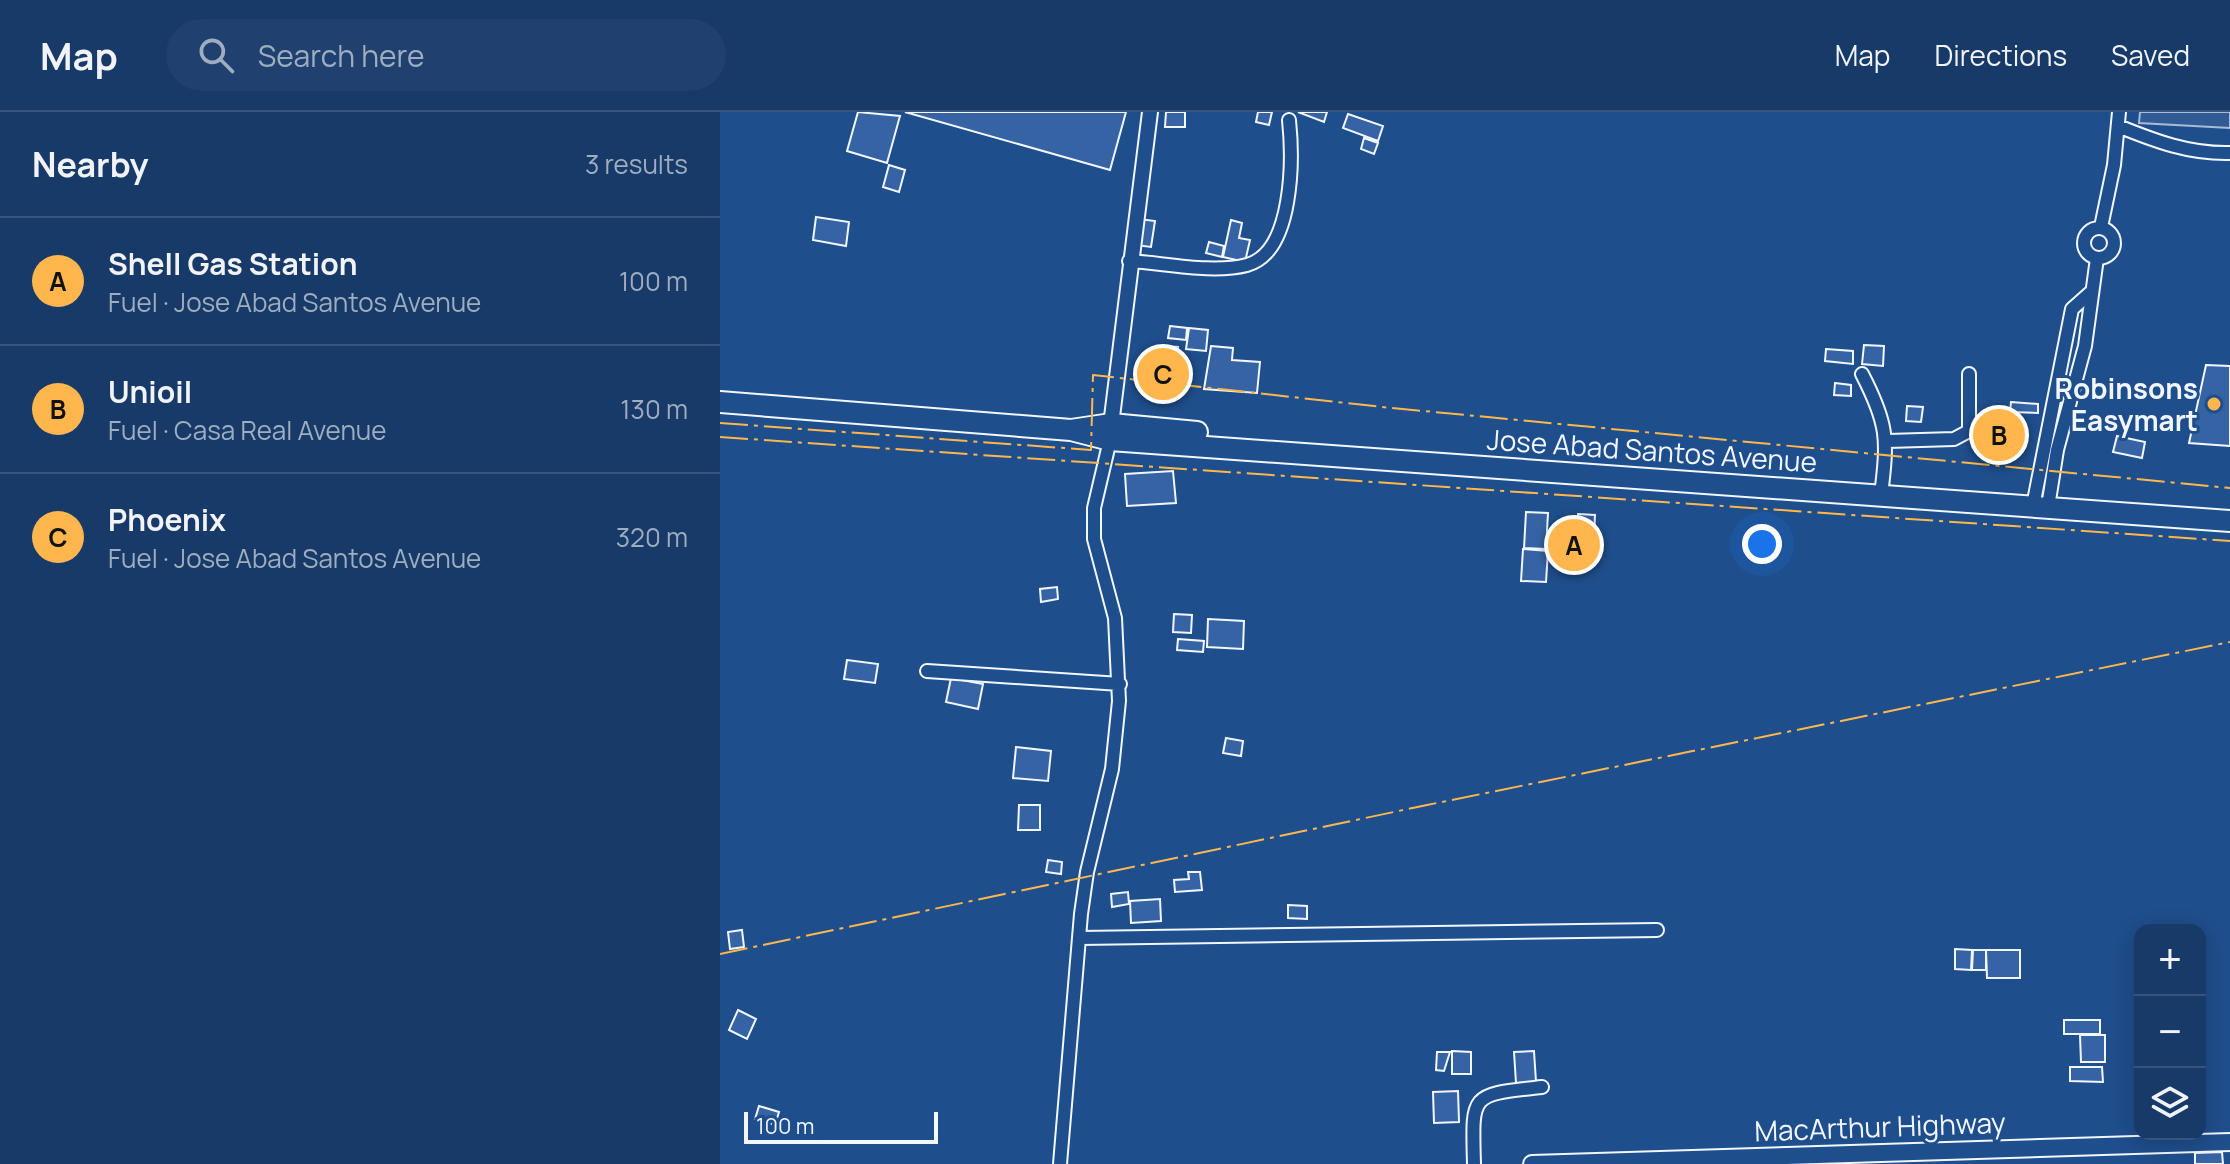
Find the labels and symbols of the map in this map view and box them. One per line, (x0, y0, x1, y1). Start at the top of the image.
pin: C (1137, 344, 1189, 404)
place label: Robinsons Easymart (2054, 369, 2198, 439)
marker: Robinsons Easymart (2205, 395, 2223, 413)
pin: B (1973, 405, 2025, 465)
street label: Jose Abad Santos Avenue (1486, 420, 1818, 480)
pin: A (1548, 515, 1600, 575)
your location (1742, 524, 1782, 564)
street label: MacArthur Highway (1754, 1103, 2007, 1149)
scale bar (744, 1108, 938, 1144)

